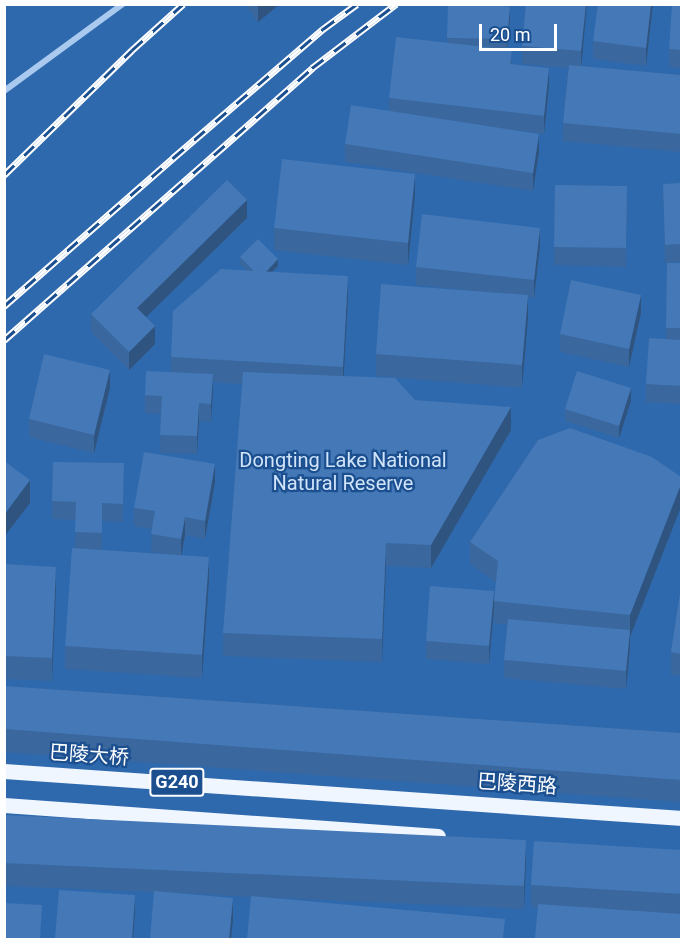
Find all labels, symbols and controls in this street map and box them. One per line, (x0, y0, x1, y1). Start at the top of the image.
scale bar (482, 12, 560, 50)
text: 20 m (490, 24, 530, 45)
park label: Dongting Lake National Natural Reserve (239, 448, 447, 495)
street label: 巴陵大桥 (48, 740, 130, 770)
road number: G240 (148, 767, 206, 797)
street label: 巴陵西路 (476, 769, 558, 799)

